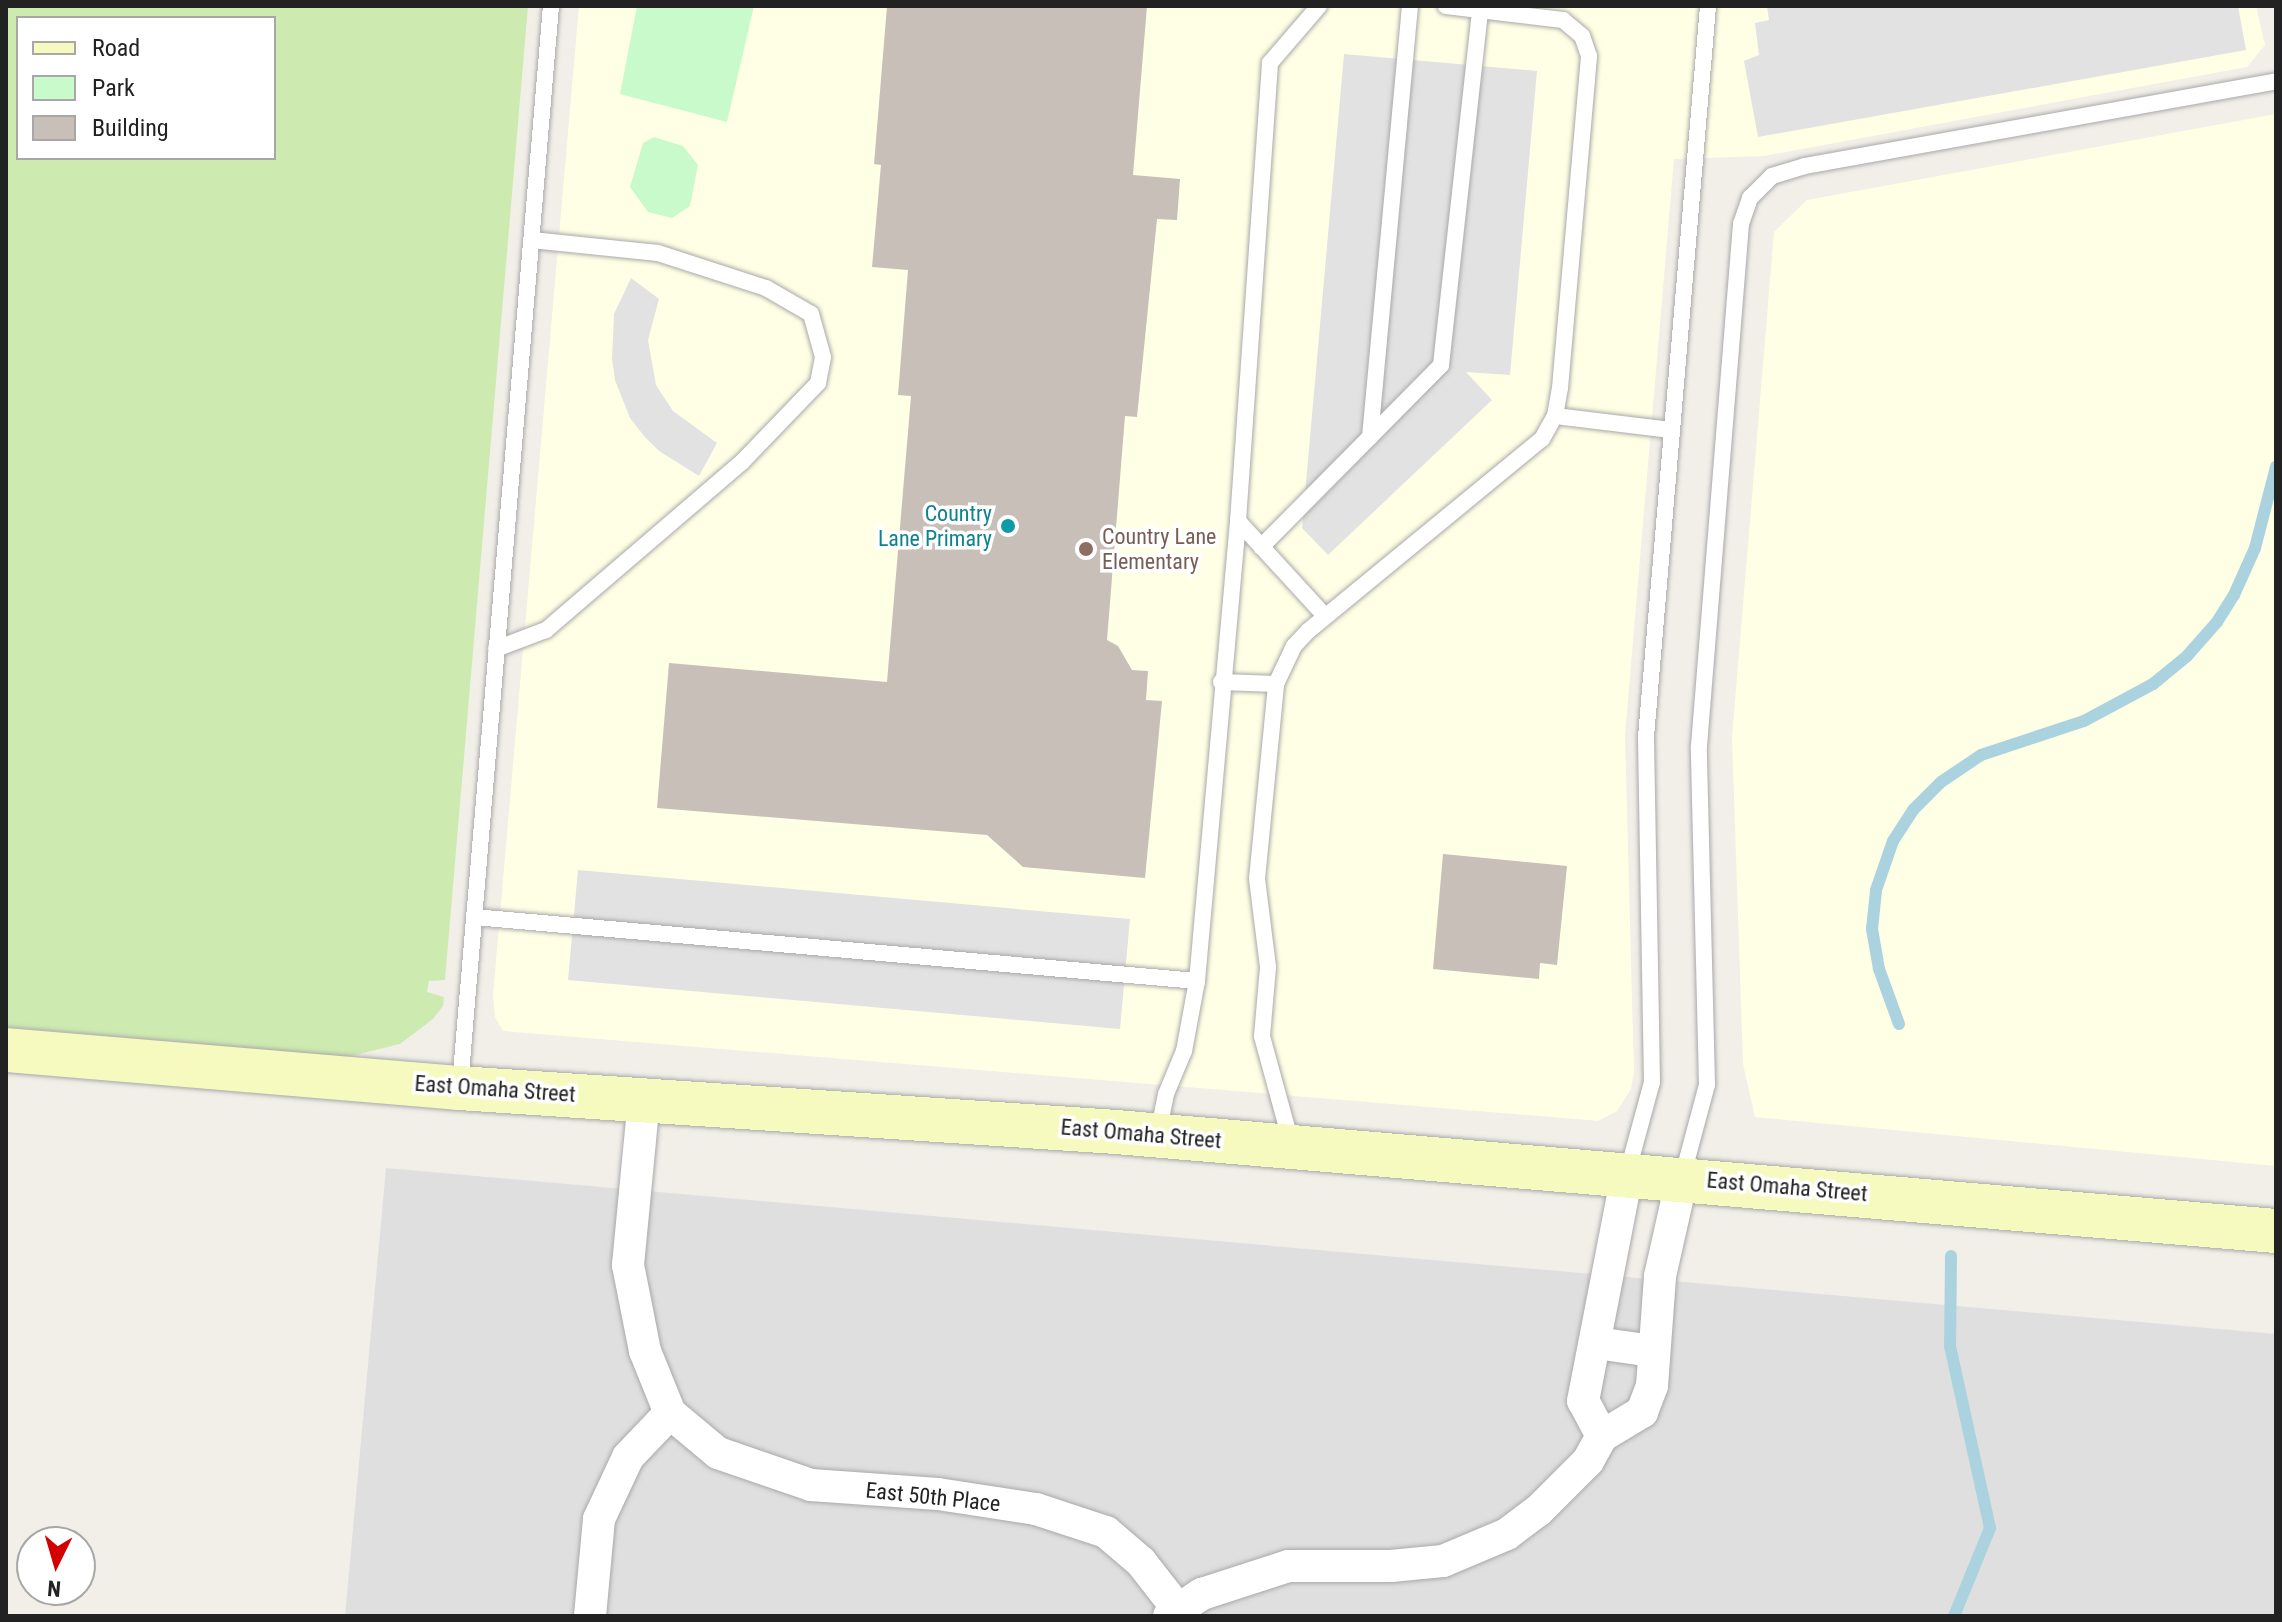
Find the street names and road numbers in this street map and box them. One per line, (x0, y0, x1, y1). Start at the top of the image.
street label: East Omaha Street (414, 1070, 576, 1108)
street label: East Omaha Street (1060, 1114, 1222, 1154)
street label: East Omaha Street (1706, 1167, 1868, 1207)
street label: East 50th Place (864, 1477, 1002, 1517)

